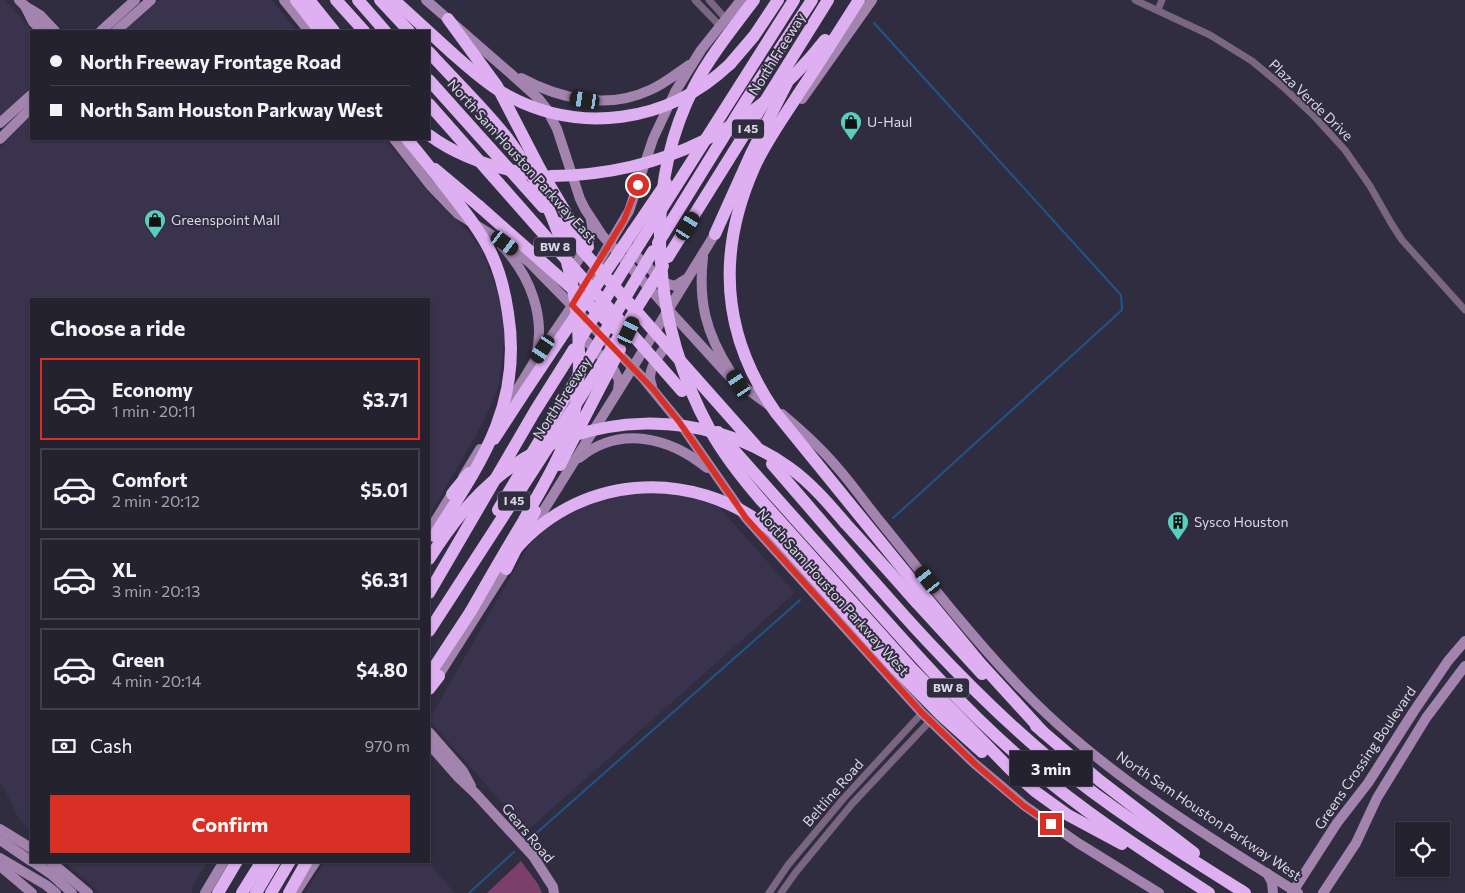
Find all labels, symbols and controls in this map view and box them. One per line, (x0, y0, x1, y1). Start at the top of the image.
street label: North Freeway (744, 9, 809, 98)
text: North Freeway Frontage Road (80, 50, 341, 73)
street label: Plaza Verde Drive (1266, 55, 1357, 144)
street label: North Sam Houston Parkway East (444, 75, 601, 246)
car (569, 90, 600, 110)
text: North Sam Houston Parkway West (80, 98, 383, 121)
shop icon: U-Haul (839, 110, 863, 141)
place label: U-Haul (867, 113, 912, 130)
road number: I 45 (732, 120, 764, 138)
route start (627, 174, 649, 196)
shop icon: Greenspoint Mall (143, 208, 167, 239)
car (673, 209, 702, 243)
place label: Greenspoint Mall (171, 211, 280, 228)
car (488, 228, 521, 258)
road number: BW 8 (534, 238, 576, 256)
text: Choose a ride (50, 314, 185, 341)
car (615, 314, 642, 348)
car (528, 332, 557, 366)
street label: North Freeway (529, 354, 594, 442)
car (724, 367, 753, 401)
icon: car (52, 377, 97, 422)
text: Economy (112, 378, 193, 401)
text: $3.71 (362, 388, 408, 411)
text: 1 min · 20:11 (112, 401, 196, 420)
icon: car (52, 467, 97, 512)
text: Comfort (112, 468, 188, 491)
text: $5.01 (360, 478, 408, 501)
text: 2 min · 20:12 (112, 491, 200, 510)
road number: I 45 (498, 492, 530, 511)
street label: North Sam Houston Parkway West (754, 504, 913, 679)
building icon: Sysco Houston (1166, 510, 1190, 541)
place label: Sysco Houston (1194, 513, 1288, 530)
icon: car (52, 557, 97, 602)
text: XL (112, 558, 137, 581)
car (912, 564, 943, 596)
text: $6.31 (361, 568, 408, 591)
text: 3 min · 20:13 (112, 581, 200, 600)
icon: car (52, 647, 97, 692)
text: Green (112, 648, 164, 671)
text: $4.80 (356, 658, 408, 681)
text: 4 min · 20:14 (112, 671, 201, 690)
road number: BW 8 (927, 678, 969, 698)
street label: Greens Crossing Boulevard (1310, 683, 1419, 833)
icon: cash (50, 732, 78, 760)
text: Cash (90, 734, 132, 757)
text: 970 m (364, 736, 410, 755)
street label: North Sam Houston Parkway West (1114, 747, 1305, 884)
callout: 3 min (1010, 752, 1092, 786)
street label: Beltline Road (799, 756, 866, 830)
text: 3 min (1031, 759, 1071, 778)
button: Confirm (50, 795, 410, 853)
street label: Gears Road (499, 800, 558, 866)
route end (1040, 813, 1062, 835)
map controls (1395, 822, 1450, 877)
button: locate (1395, 822, 1450, 877)

